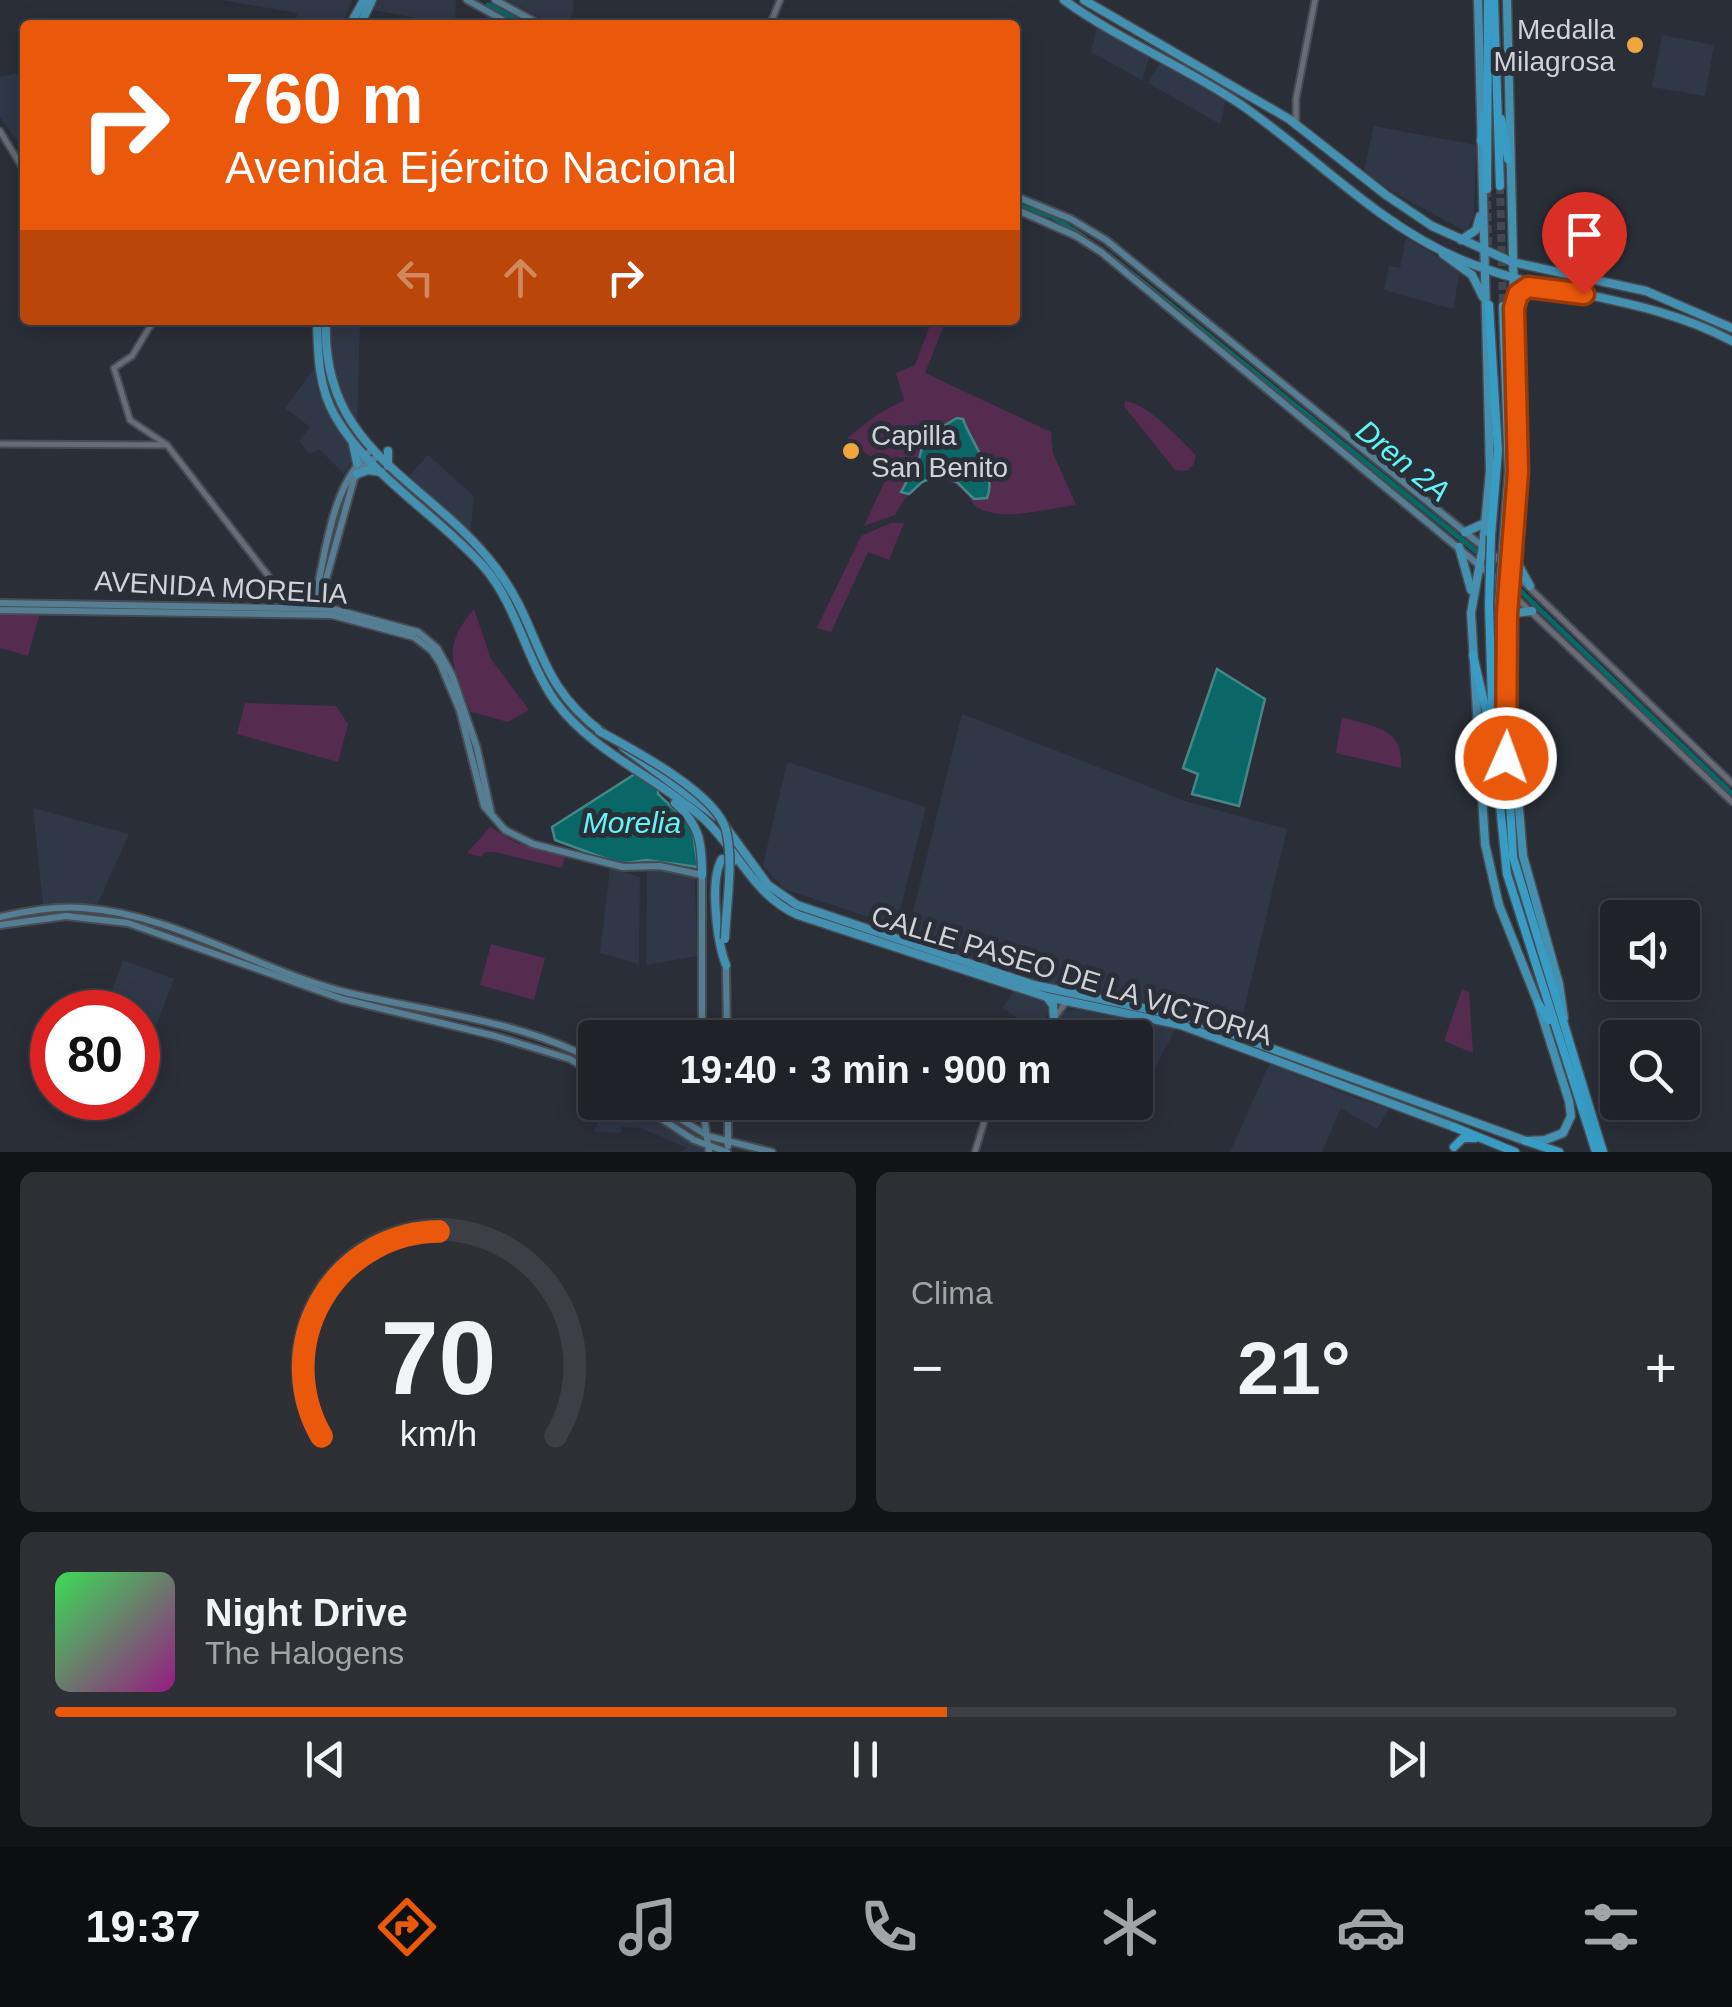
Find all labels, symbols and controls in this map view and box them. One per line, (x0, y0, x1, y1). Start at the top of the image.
place label: Medalla Milagrosa (1494, 14, 1615, 77)
marker: Medalla Milagrosa (1624, 34, 1646, 56)
icon: right (60, 60, 190, 190)
text: 760 m (225, 60, 423, 138)
text: Avenida Ejército Nacional (225, 142, 737, 193)
pin (1542, 192, 1627, 295)
icon: arrive (1557, 207, 1612, 262)
icon: left (388, 250, 443, 305)
icon: ahead (493, 250, 548, 305)
icon: right (598, 250, 653, 305)
water label: Dren 2A (1350, 413, 1456, 508)
place label: Capilla San Benito (871, 420, 1008, 483)
marker: Capilla San Benito (840, 440, 862, 462)
street label: AVENIDA MORELIA (94, 565, 348, 610)
position arrow (1454, 706, 1558, 810)
water label: Morelia (583, 806, 681, 839)
street label: CALLE PASEO DE LA VICTORIA (868, 900, 1276, 1051)
map controls (1600, 900, 1700, 1120)
button: sound (1600, 900, 1700, 1000)
speed limit sign: 80 (30, 990, 160, 1120)
button: search (1600, 1020, 1700, 1120)
text: 19:40 · 3 min · 900 m (680, 1049, 1051, 1091)
text: Clima (911, 1275, 993, 1311)
text: 70 (380, 1300, 496, 1416)
text: 21° (1237, 1326, 1351, 1410)
text: − (911, 1337, 943, 1399)
text: + (1645, 1337, 1677, 1399)
text: km/h (399, 1414, 477, 1454)
text: Night Drive (205, 1592, 408, 1634)
text: The Halogens (205, 1635, 404, 1671)
icon: previous (298, 1732, 353, 1787)
icon: pause (838, 1732, 893, 1787)
icon: next (1379, 1732, 1434, 1787)
icon: directions (372, 1892, 442, 1962)
icon: music (613, 1892, 683, 1962)
icon: phone (854, 1892, 924, 1962)
icon: climate (1095, 1892, 1165, 1962)
icon: car (1336, 1892, 1406, 1962)
icon: filters (1576, 1892, 1646, 1962)
text: 19:37 (85, 1901, 201, 1952)

